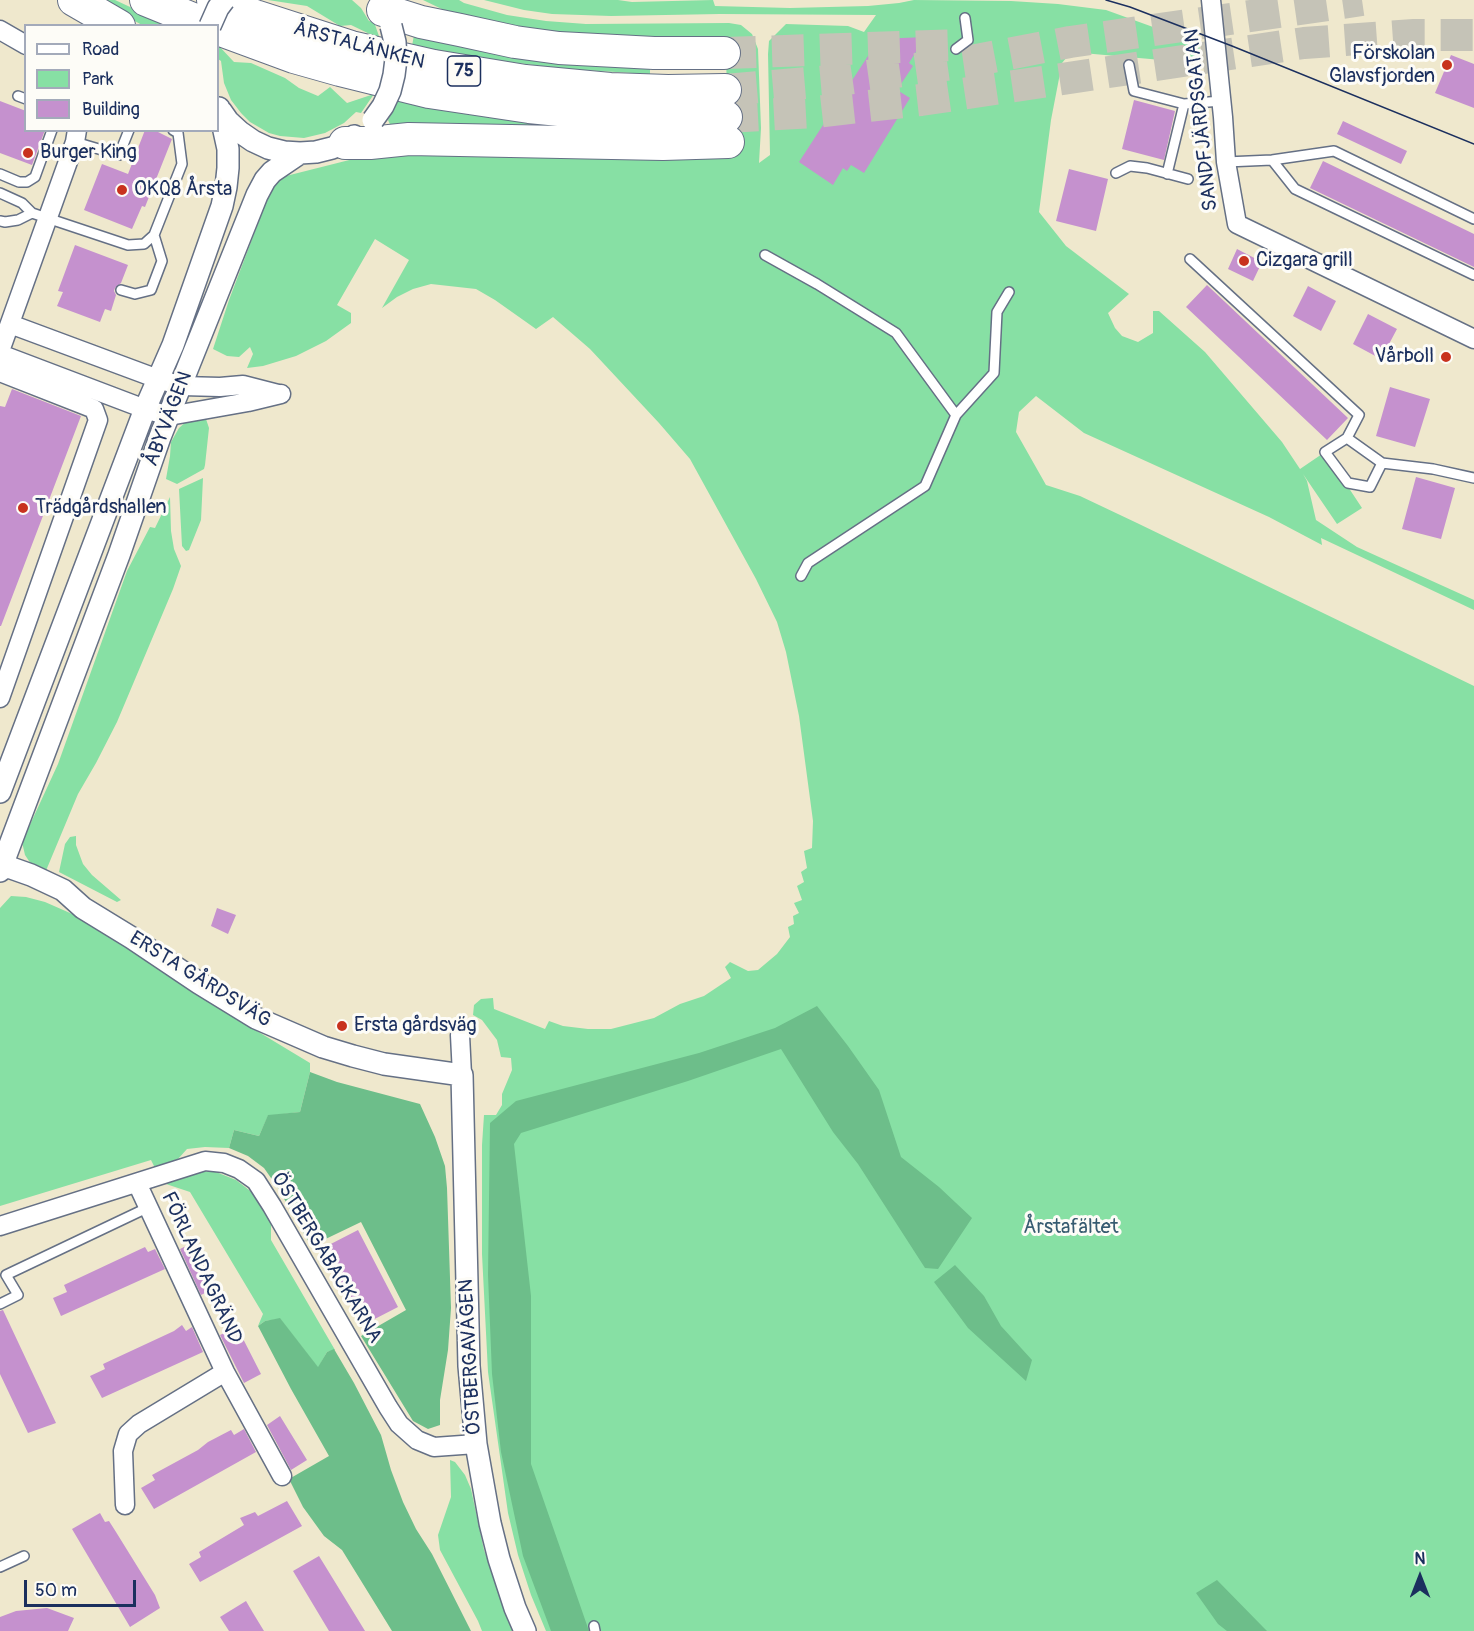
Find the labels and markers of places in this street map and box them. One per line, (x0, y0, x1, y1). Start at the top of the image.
place label: Förskolan Glavsfjorden (1329, 42, 1435, 89)
marker: Förskolan Glavsfjorden (1440, 58, 1454, 72)
place label: Burger King (40, 141, 137, 165)
marker: Burger King (21, 146, 35, 160)
place label: OKQ8 Årsta (134, 178, 232, 202)
marker: OKQ8 Årsta (115, 183, 129, 197)
place label: Cizgara grill (1256, 249, 1353, 273)
marker: Cizgara grill (1237, 254, 1251, 268)
place label: Vårboll (1374, 345, 1434, 369)
marker: Vårboll (1439, 350, 1453, 364)
place label: Trädgårdshallen (35, 496, 167, 520)
marker: Trädgårdshallen (16, 501, 30, 515)
place label: Ersta gårdsväg (354, 1014, 477, 1038)
marker: Ersta gårdsväg (335, 1019, 349, 1033)

